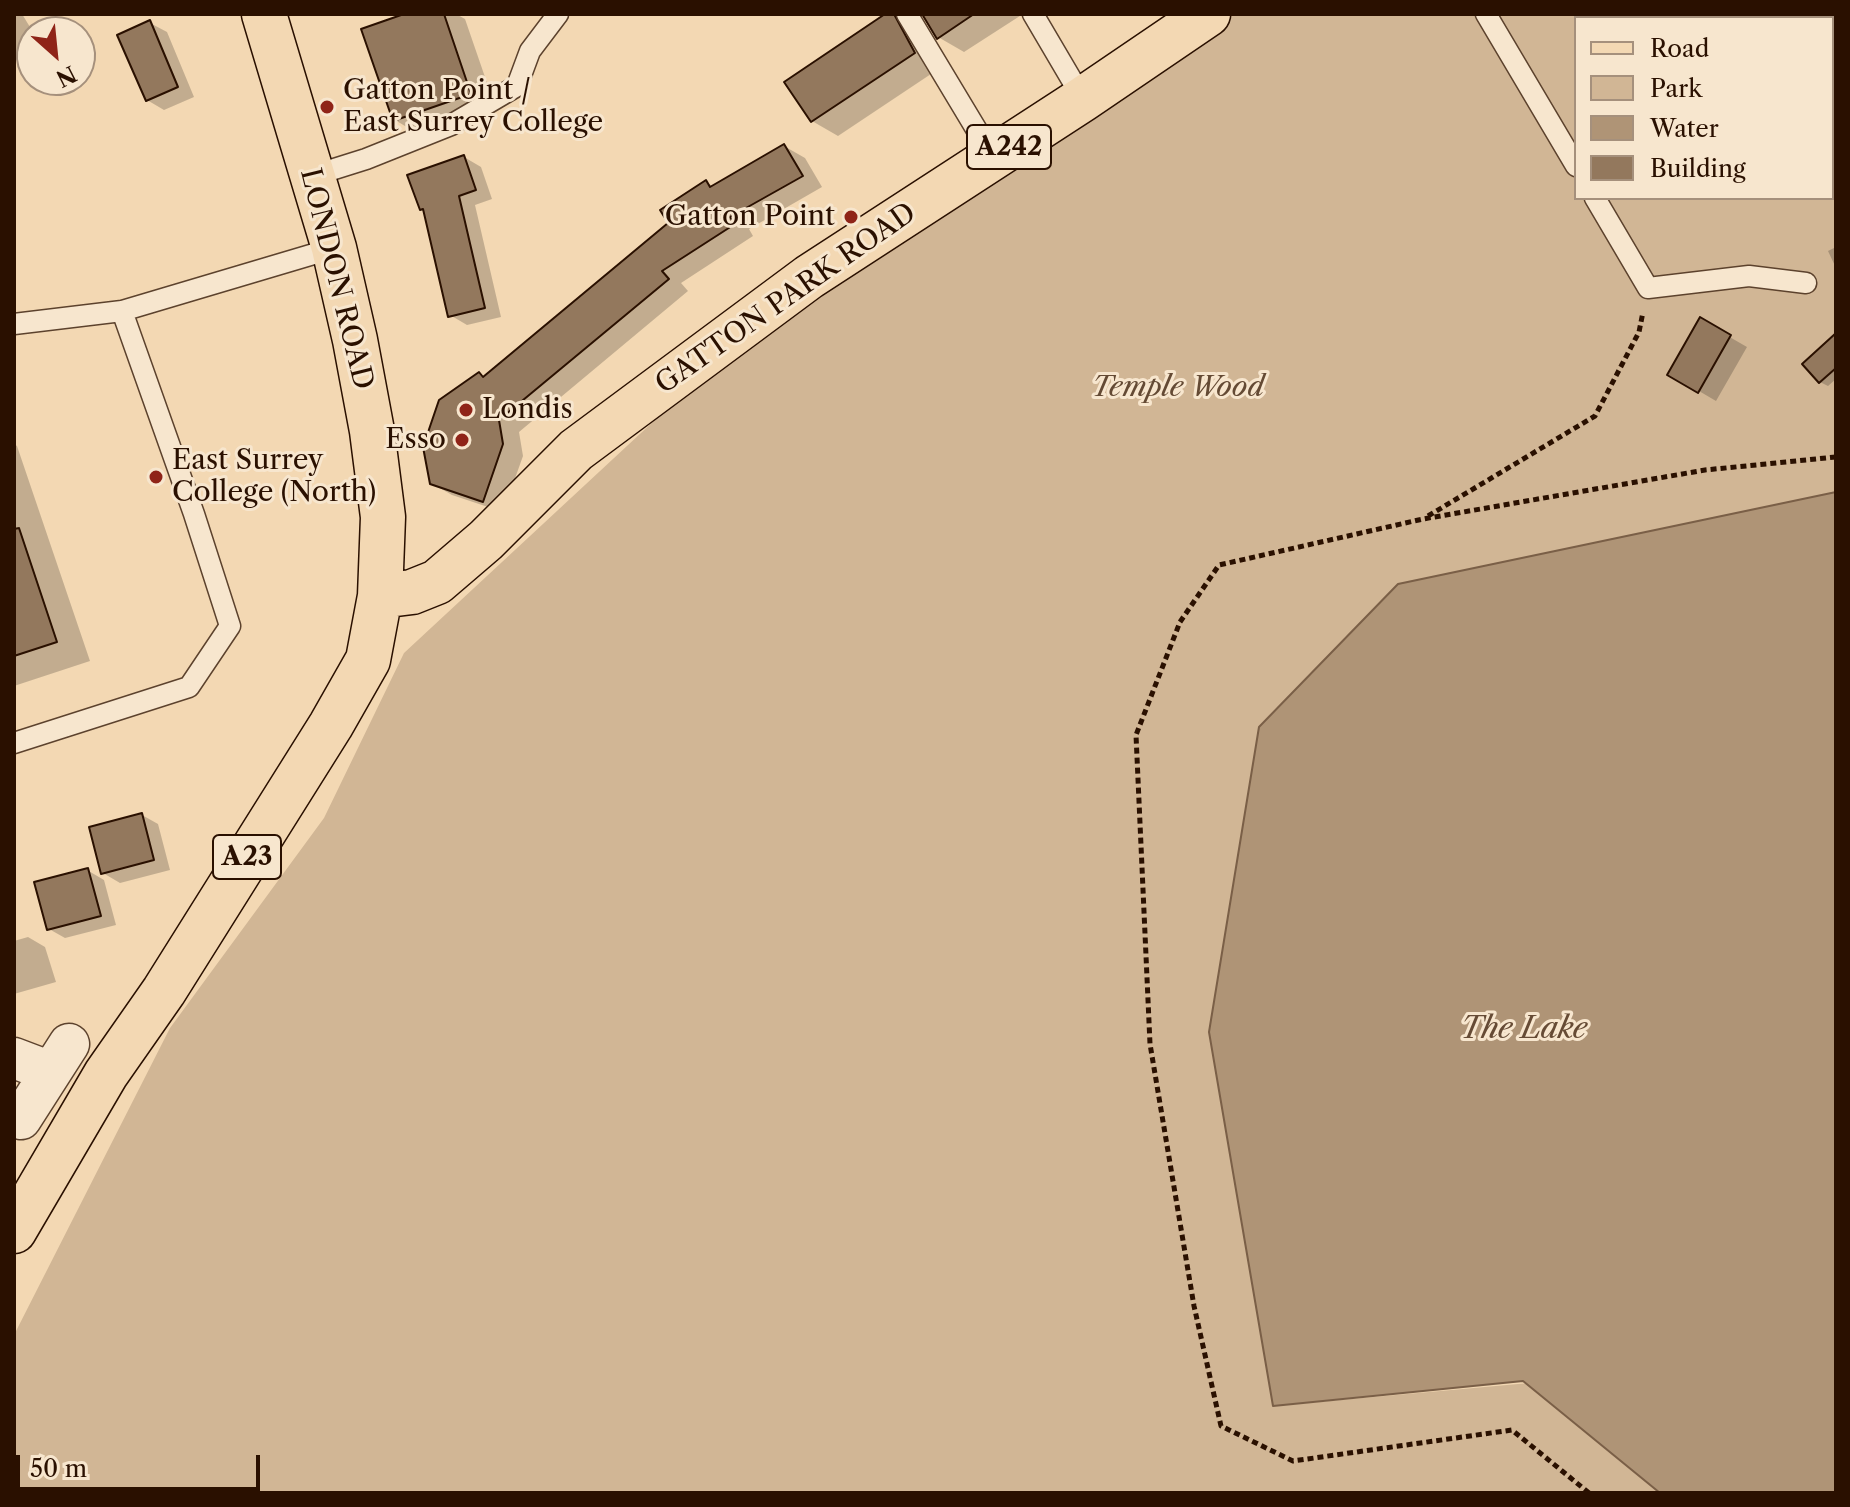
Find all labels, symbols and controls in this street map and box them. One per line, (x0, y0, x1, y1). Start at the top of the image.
north arrow (16, 16, 96, 96)
legend (1574, 16, 1834, 200)
text: Road (1650, 34, 1709, 63)
text: N (52, 60, 81, 92)
place label: Gatton Point / East Surrey College (343, 74, 603, 140)
text: Park (1650, 74, 1702, 103)
marker: Gatton Point / East Surrey College (318, 98, 336, 116)
text: Water (1650, 114, 1719, 143)
road number: A242 (967, 125, 1051, 169)
text: Building (1650, 154, 1746, 183)
street label: LONDON ROAD (292, 165, 380, 393)
street label: GATTON PARK ROAD (649, 196, 923, 402)
place label: Gatton Point (665, 200, 835, 234)
marker: Gatton Point (842, 208, 860, 226)
park label: Temple Wood (1092, 371, 1264, 405)
place label: Londis (482, 393, 573, 427)
marker: Londis (457, 401, 475, 419)
place label: Esso (385, 423, 446, 457)
marker: Esso (453, 431, 471, 449)
place label: East Surrey College (North) (172, 444, 376, 510)
marker: East Surrey College (North) (147, 468, 165, 486)
road number: A23 (213, 835, 281, 879)
water label: The Lake (1461, 1011, 1587, 1047)
scale bar (20, 1439, 264, 1489)
text: 50 m (30, 1454, 87, 1483)

